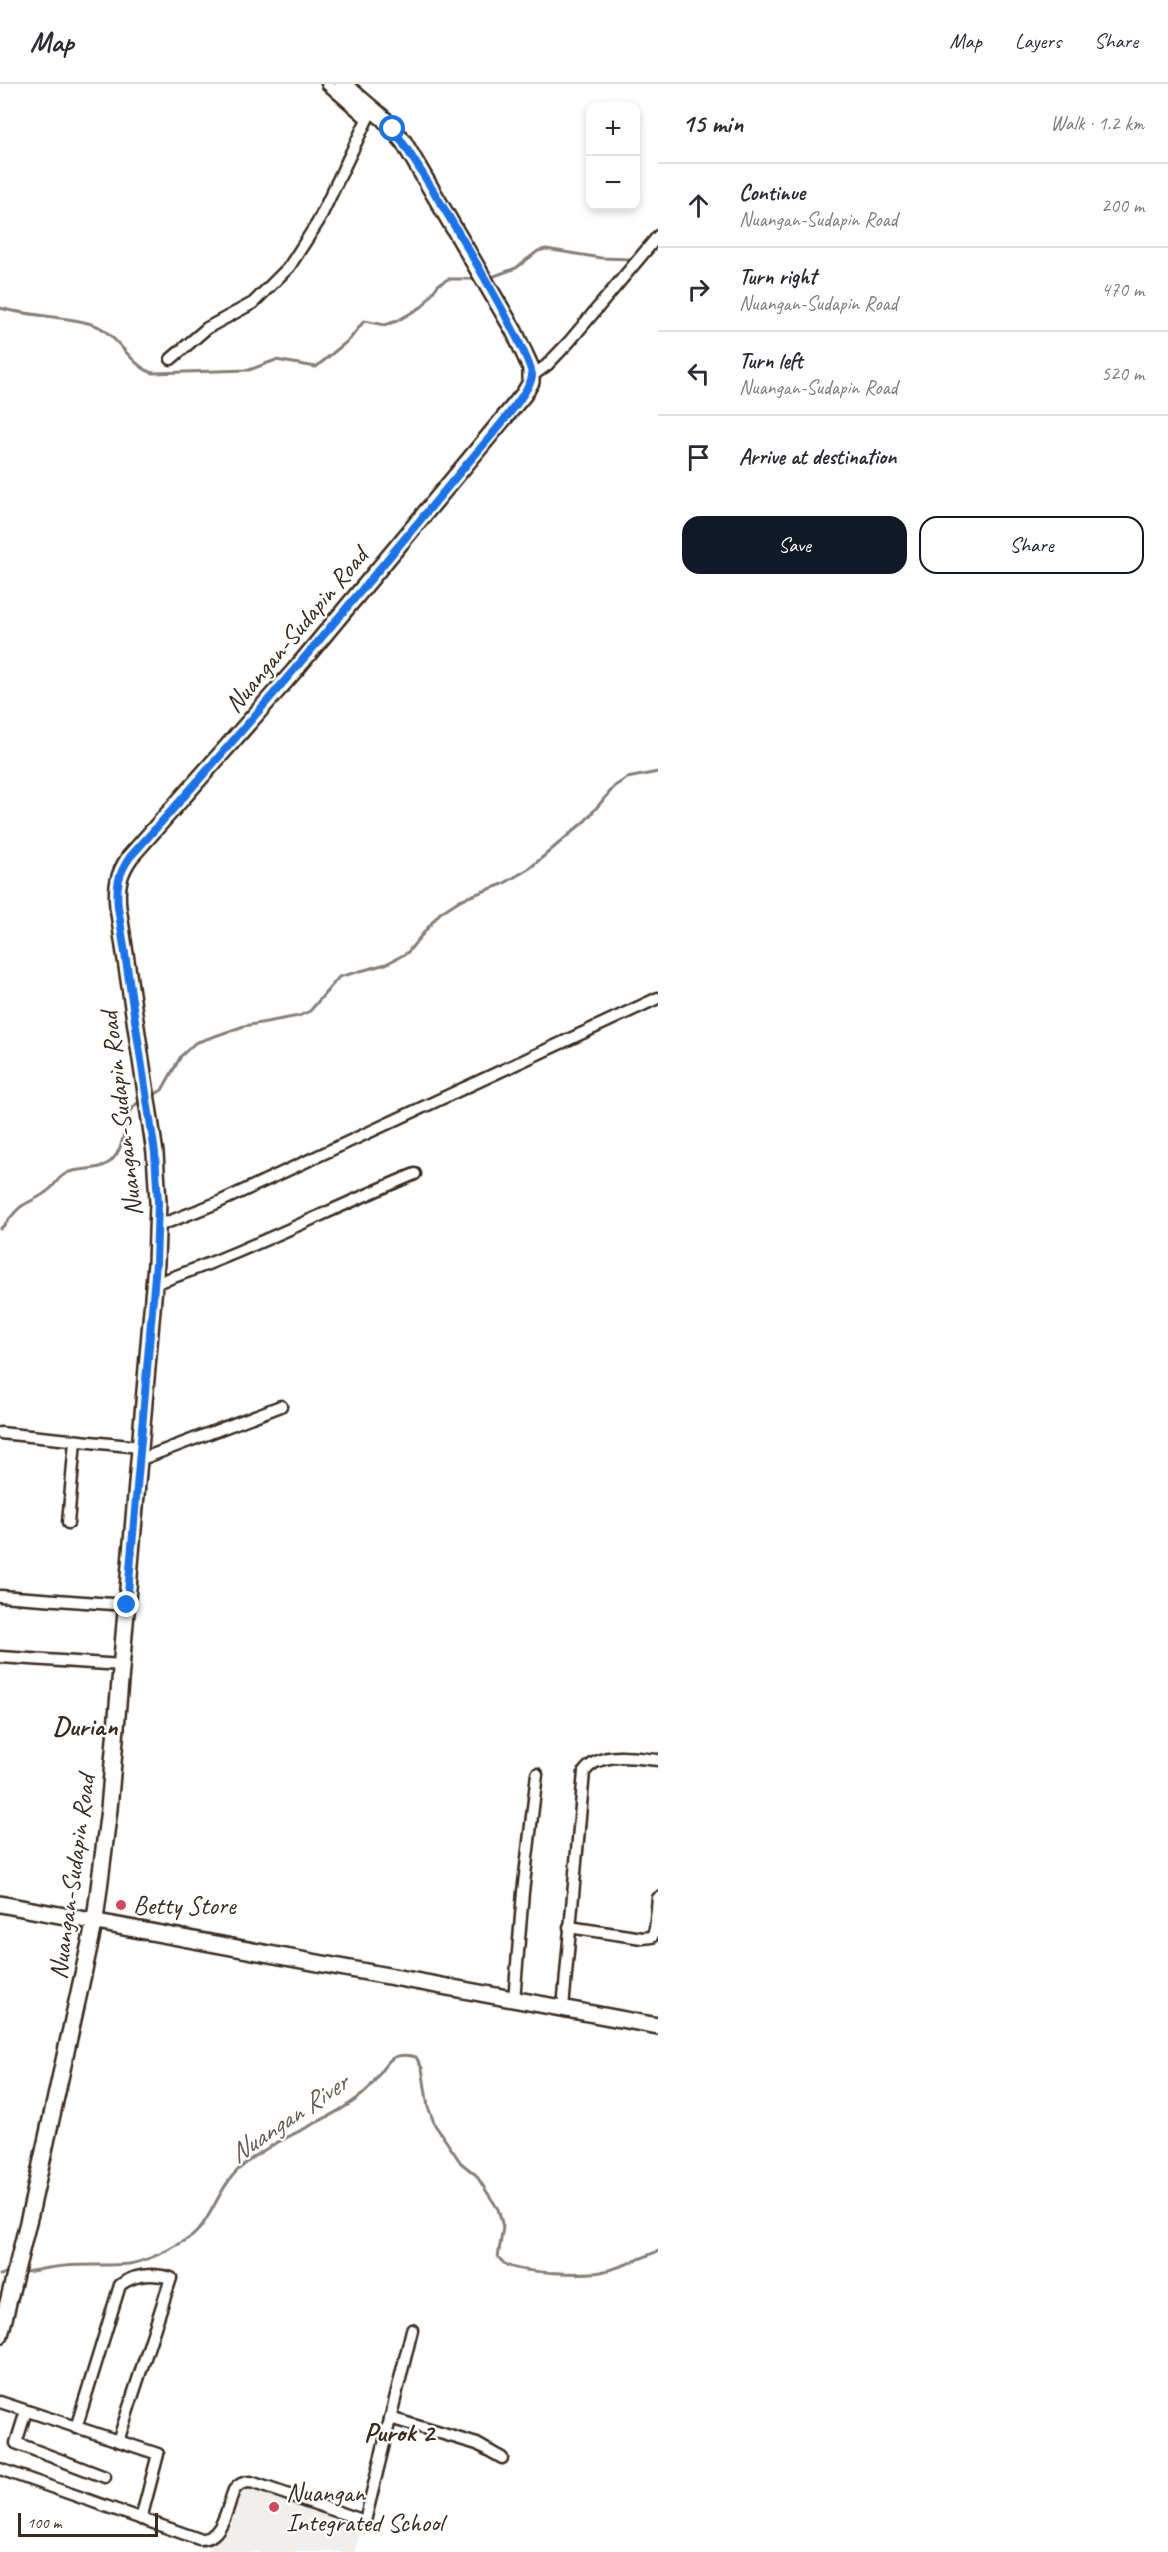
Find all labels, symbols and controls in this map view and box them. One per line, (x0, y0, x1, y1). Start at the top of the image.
text: Map (30, 24, 73, 59)
text: Map (949, 28, 982, 54)
text: Layers (1015, 28, 1061, 54)
text: Share (1094, 28, 1138, 54)
map controls (586, 102, 640, 210)
button: + (586, 102, 640, 156)
text: 15 min (682, 107, 743, 140)
text: Walk · 1.2 km (1050, 111, 1144, 136)
route start (379, 115, 405, 141)
button: − (586, 156, 640, 210)
text: Continue (739, 179, 805, 207)
icon: ahead (682, 189, 715, 222)
text: 200 m (1101, 193, 1144, 218)
text: Nuangan-Sudapin Road (739, 207, 897, 232)
text: Turn right (739, 263, 816, 291)
icon: right (682, 273, 715, 306)
text: 470 m (1101, 277, 1144, 302)
text: Nuangan-Sudapin Road (739, 291, 897, 316)
text: Turn left (739, 347, 803, 375)
icon: left (682, 357, 715, 390)
text: 520 m (1101, 361, 1144, 386)
text: Nuangan-Sudapin Road (739, 375, 897, 400)
icon: arrive (682, 441, 715, 474)
text: Arrive at destination (739, 443, 896, 471)
button: Save (682, 516, 907, 574)
button: Share (919, 516, 1144, 574)
street label: Nuangan-Sudapin Road (217, 538, 377, 720)
street label: Nuangan-Sudapin Road (92, 1006, 150, 1218)
route end (113, 1591, 139, 1617)
district label: Durian (53, 1709, 118, 1743)
street label: Nuangan-Sudapin Road (41, 1769, 103, 1981)
place label: Betty Store (133, 1889, 237, 1922)
marker: Betty Store (114, 1898, 128, 1912)
water label: Nuangan River (222, 2064, 357, 2170)
district label: Purok 2 (364, 2415, 437, 2449)
place label: Nuangan Integrated School (286, 2476, 448, 2539)
marker: Nuangan Integrated School (267, 2500, 281, 2514)
scale bar (18, 2510, 158, 2538)
text: 100 m (27, 2513, 61, 2533)

